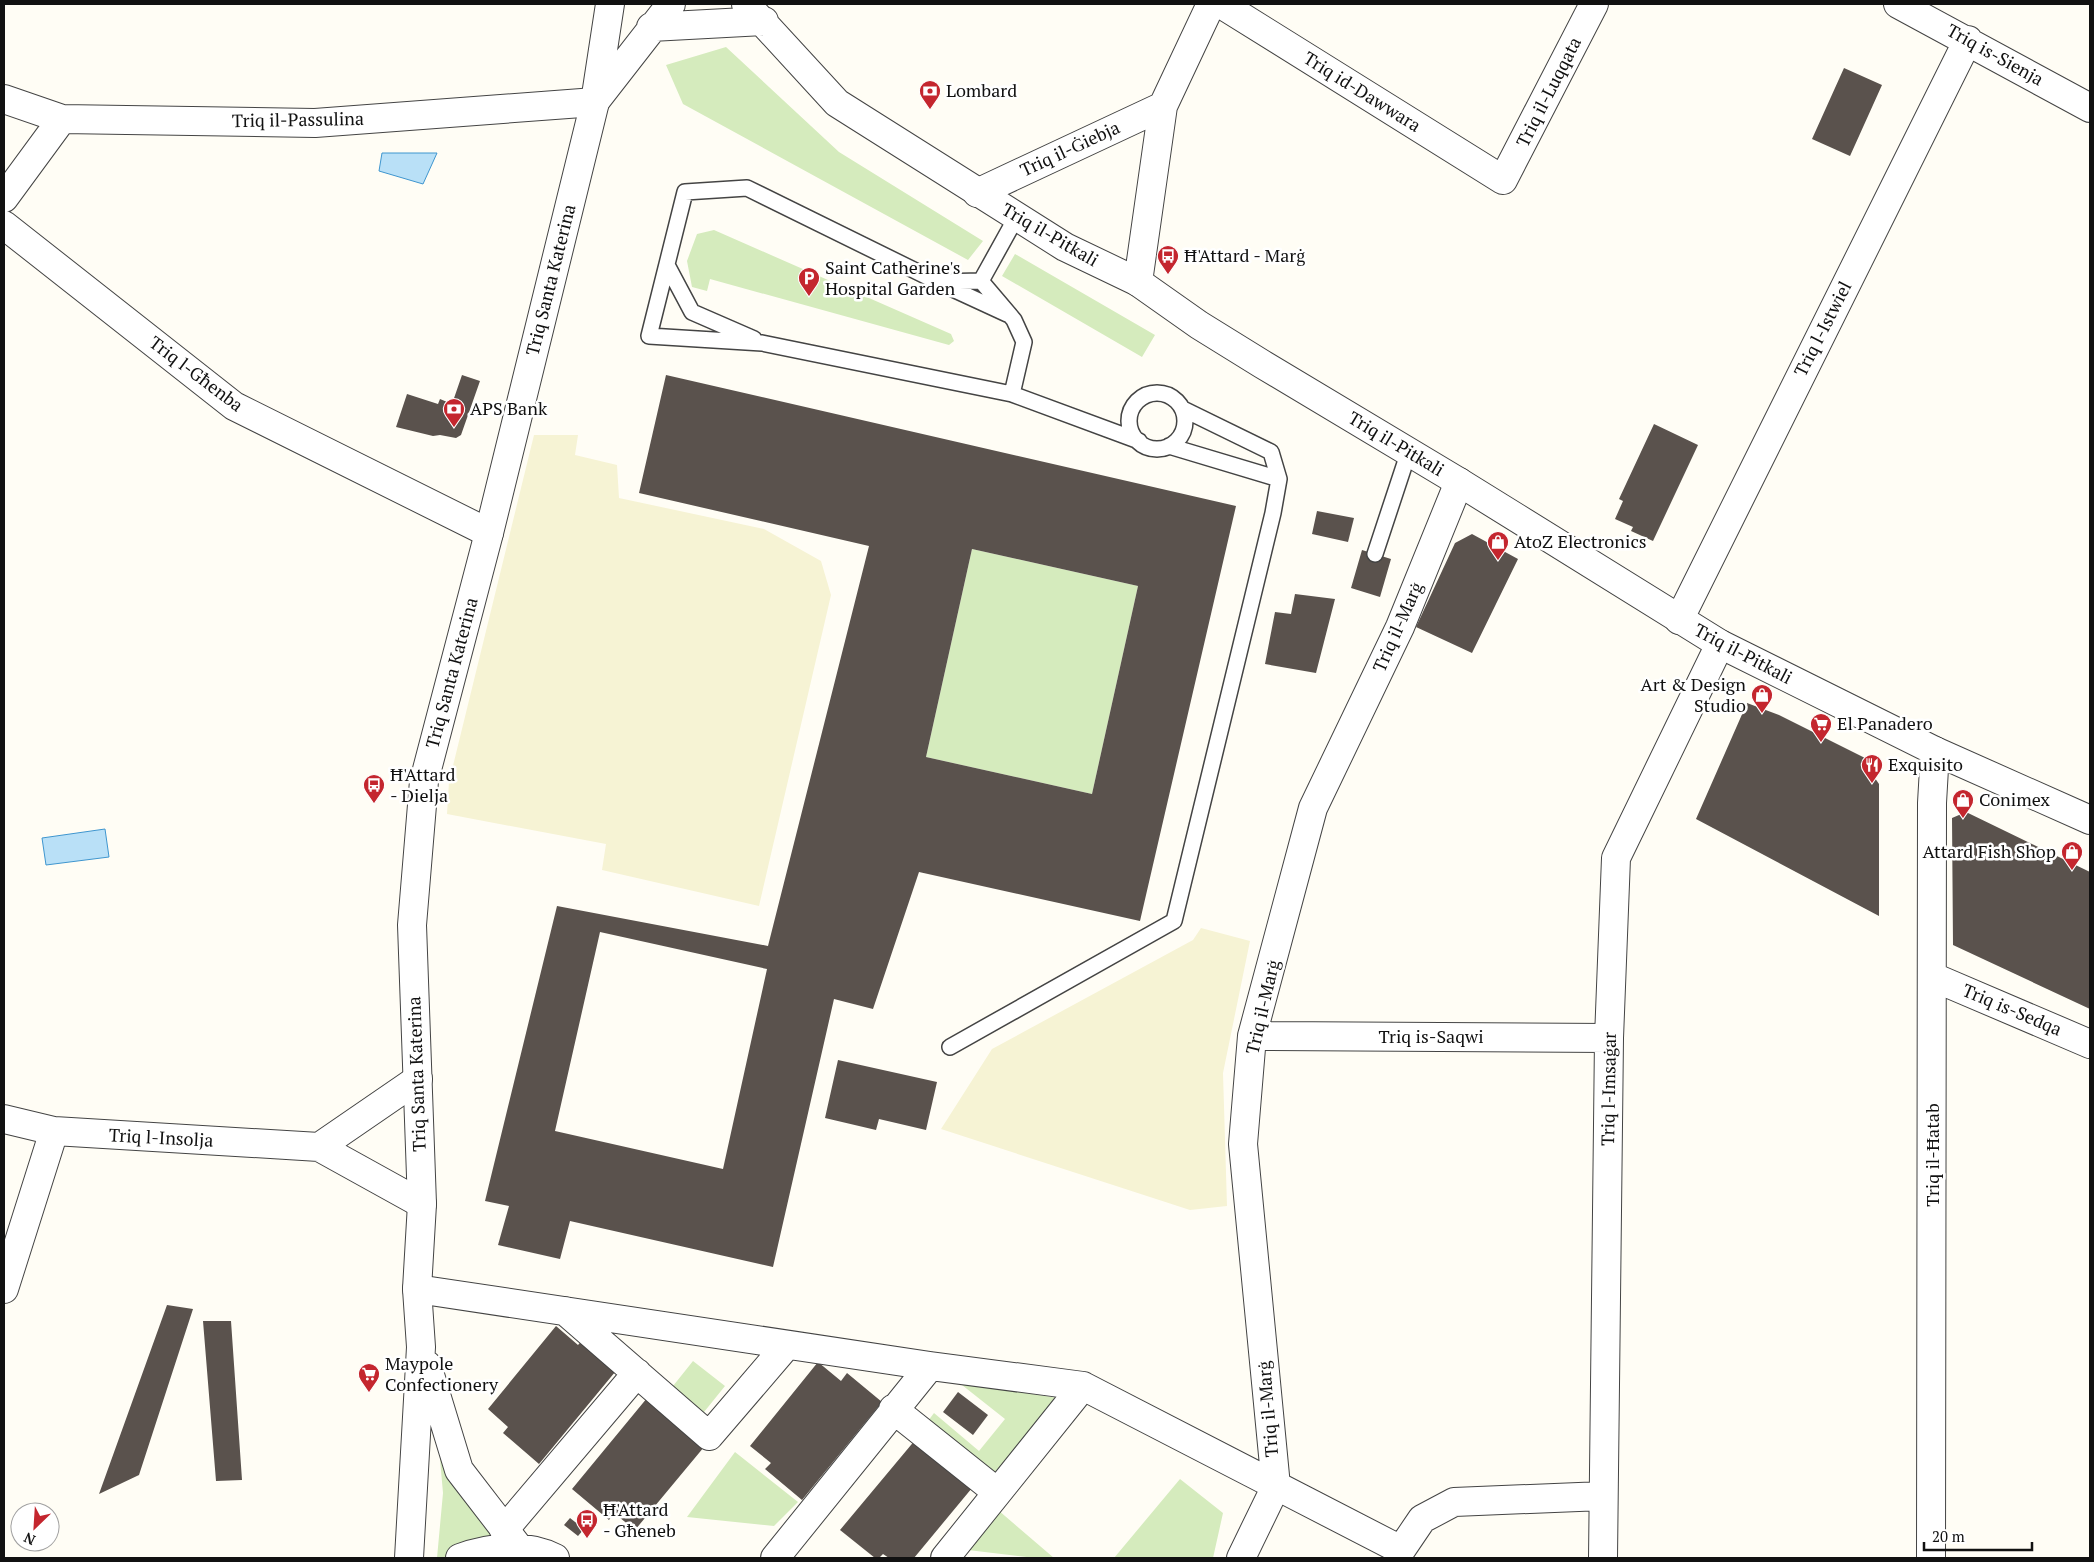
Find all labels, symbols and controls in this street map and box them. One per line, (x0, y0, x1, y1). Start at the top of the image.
street label: Triq is-Sienja (1943, 18, 2048, 91)
street label: Triq il-Luqqata (1510, 32, 1586, 151)
street label: Triq id-Dawwara (1299, 45, 1426, 137)
place label: Lombard (946, 78, 1017, 102)
bank icon: Lombard (918, 79, 942, 110)
street label: Triq il-Passulina (232, 106, 364, 132)
street label: Triq il-Ġiebja (1016, 115, 1123, 182)
street label: Triq il-Pitkali (998, 197, 1103, 271)
street label: Triq Santa Katerina (520, 202, 580, 358)
place label: Ħ'Attard - Marġ (1184, 243, 1305, 267)
bus stop icon: Ħ'Attard - Marġ (1156, 244, 1180, 275)
place label: Saint Catherine's Hospital Garden (825, 255, 961, 300)
parking icon: Saint Catherine's Hospital Garden (797, 266, 821, 297)
street label: Triq l-Istwiel (1788, 277, 1856, 380)
street label: Triq l-Għenba (145, 330, 248, 416)
place label: APS Bank (470, 396, 548, 420)
bank icon: APS Bank (442, 397, 466, 428)
street label: Triq il-Pitkali (1344, 405, 1449, 481)
place label: AtoZ Electronics (1514, 529, 1647, 553)
shop icon: AtoZ Electronics (1486, 530, 1510, 561)
street label: Triq il-Marġ (1367, 578, 1428, 675)
street label: Triq Santa Katerina (419, 595, 483, 751)
street label: Triq il-Pitkali (1690, 617, 1797, 689)
place label: Art & Design Studio (1641, 672, 1746, 717)
shop icon: Art & Design Studio (1750, 683, 1774, 714)
place label: El Panadero (1837, 711, 1933, 735)
supermarket icon: El Panadero (1809, 712, 1833, 743)
place label: Exquisito (1888, 752, 1963, 776)
restaurant icon: Exquisito (1860, 753, 1884, 784)
place label: Ħ'Attard - Dielja (390, 762, 456, 807)
bus stop icon: Ħ'Attard - Dielja (362, 773, 386, 804)
place label: Conimex (1979, 787, 2050, 811)
shop icon: Conimex (1951, 788, 1975, 819)
place label: Attard Fish Shop (1923, 839, 2056, 863)
shop icon: Attard Fish Shop (2060, 840, 2084, 871)
street label: Triq il-Marġ (1240, 957, 1285, 1056)
street label: Triq is-Sedqa (1959, 977, 2066, 1041)
street label: Triq Santa Katerina (401, 996, 431, 1152)
street label: Triq is-Saqwi (1378, 1024, 1484, 1048)
street label: Triq l-Imsaġar (1595, 1032, 1621, 1146)
street label: Triq il-Ħatab (1920, 1103, 1944, 1207)
street label: Triq l-Insolja (108, 1122, 214, 1152)
place label: Maypole Confectionery (385, 1351, 499, 1396)
street label: Triq il-Marġ (1251, 1360, 1283, 1458)
supermarket icon: Maypole Confectionery (357, 1362, 381, 1393)
place label: Ħ'Attard - Għeneb (603, 1497, 676, 1542)
north arrow (10, 1502, 60, 1552)
bus stop icon: Ħ'Attard - Għeneb (575, 1508, 599, 1539)
scale bar (1924, 1520, 2032, 1552)
text: 20 m (1932, 1526, 1965, 1546)
text: N (20, 1528, 38, 1550)

